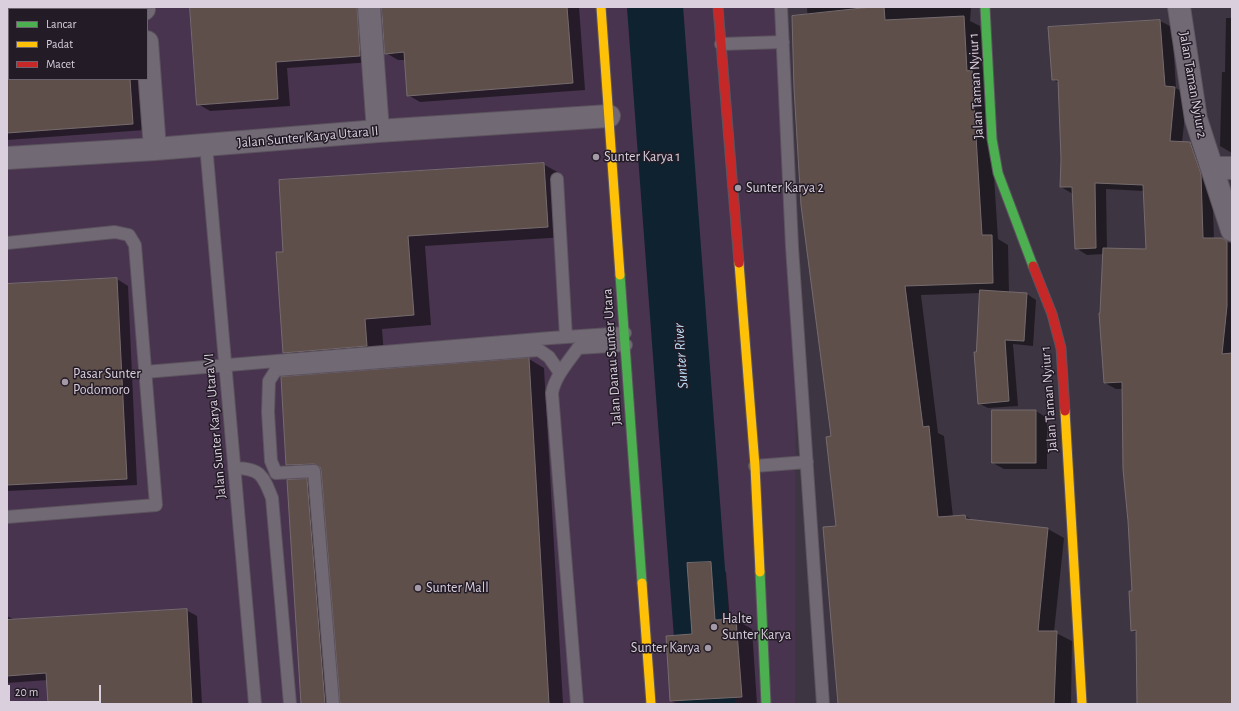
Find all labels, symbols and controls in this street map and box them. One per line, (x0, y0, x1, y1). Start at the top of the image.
legend (8, 8, 148, 80)
text: Lancar (46, 18, 76, 30)
street label: Jalan Taman Nyiur 2 (1175, 30, 1211, 140)
street label: Jalan Taman Nyiur 1 (965, 32, 987, 140)
text: Padat (46, 38, 73, 50)
text: Macet (46, 58, 75, 70)
street label: Jalan Sunter Karya Utara II (237, 122, 379, 152)
place label: Sunter Karya 1 (604, 149, 680, 165)
marker: Sunter Karya 1 (591, 152, 601, 162)
place label: Sunter Karya 2 (746, 180, 824, 196)
marker: Sunter Karya 2 (733, 183, 743, 193)
street label: Jalan Danau Sunter Utara (599, 288, 625, 426)
water label: Sunter River (670, 322, 692, 390)
street label: Jalan Taman Nyiur 1 (1037, 345, 1061, 453)
street label: Jalan Sunter Karya Utara VI (200, 353, 230, 499)
place label: Pasar Sunter Podomoro (73, 366, 141, 398)
marker: Pasar Sunter Podomoro (60, 377, 70, 387)
place label: Sunter Mall (426, 580, 489, 596)
marker: Sunter Mall (413, 583, 423, 593)
place label: Halte Sunter Karya (722, 611, 791, 644)
marker: Halte Sunter Karya (709, 622, 719, 632)
place label: Sunter Karya (631, 640, 700, 656)
marker: Sunter Karya (703, 643, 713, 653)
scale bar (10, 677, 103, 703)
text: 20 m (15, 686, 38, 698)

